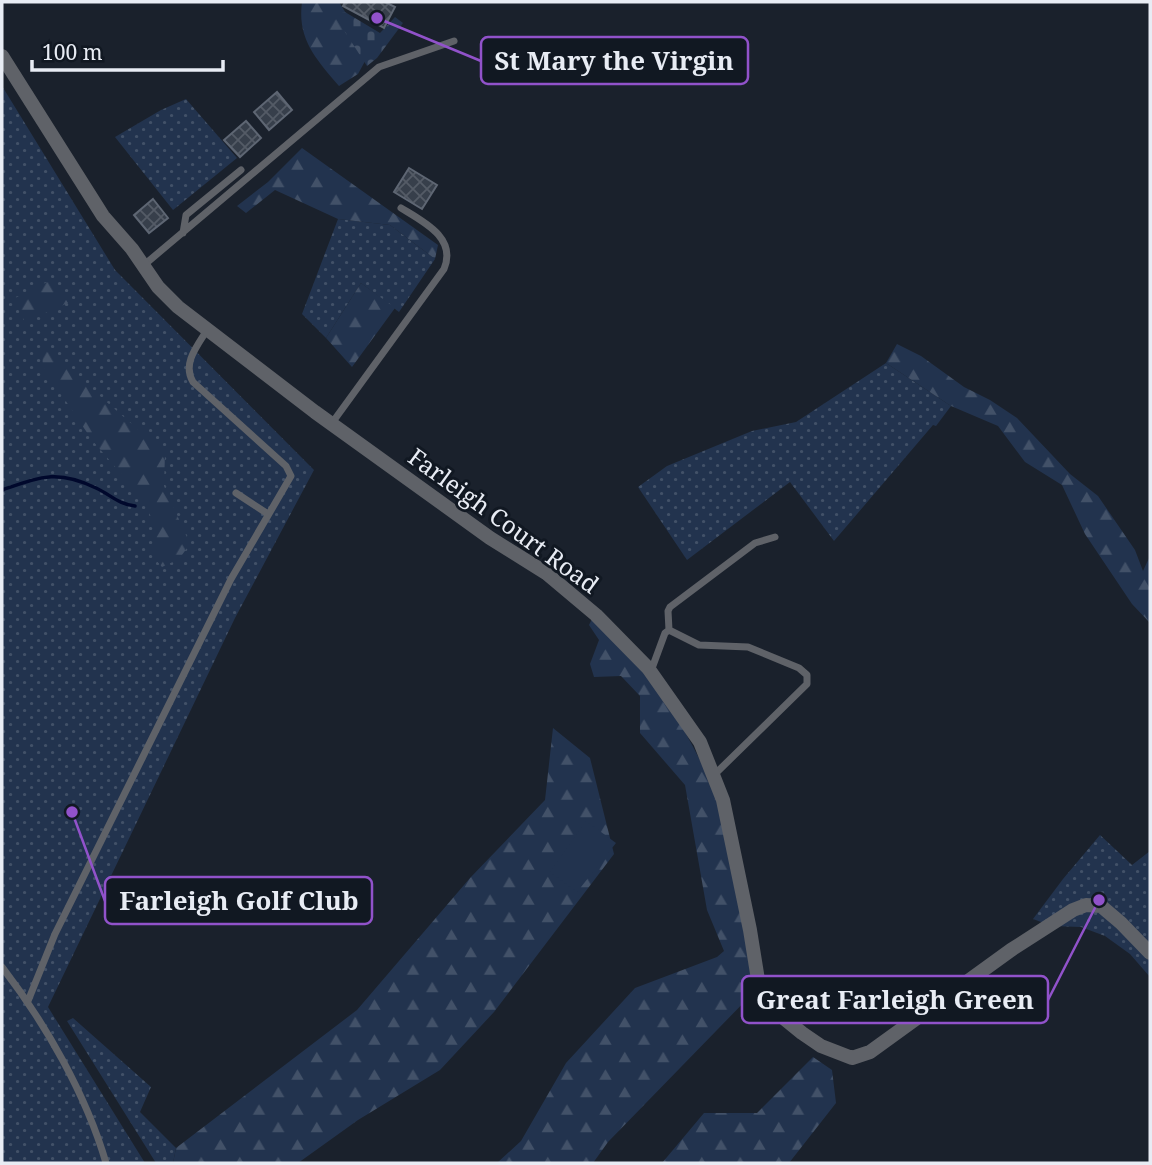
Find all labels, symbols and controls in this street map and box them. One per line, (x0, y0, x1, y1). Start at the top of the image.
scale bar (32, 28, 222, 72)
callout: St Mary the Virgin (481, 37, 748, 84)
text: 100 m (42, 38, 103, 66)
text: St Mary the Virgin (494, 42, 734, 78)
street label: Farleigh Court Road (402, 440, 606, 601)
callout: Farleigh Golf Club (105, 877, 372, 924)
text: Farleigh Golf Club (119, 882, 359, 918)
callout: Great Farleigh Green (742, 976, 1048, 1023)
text: Great Farleigh Green (756, 981, 1034, 1017)

